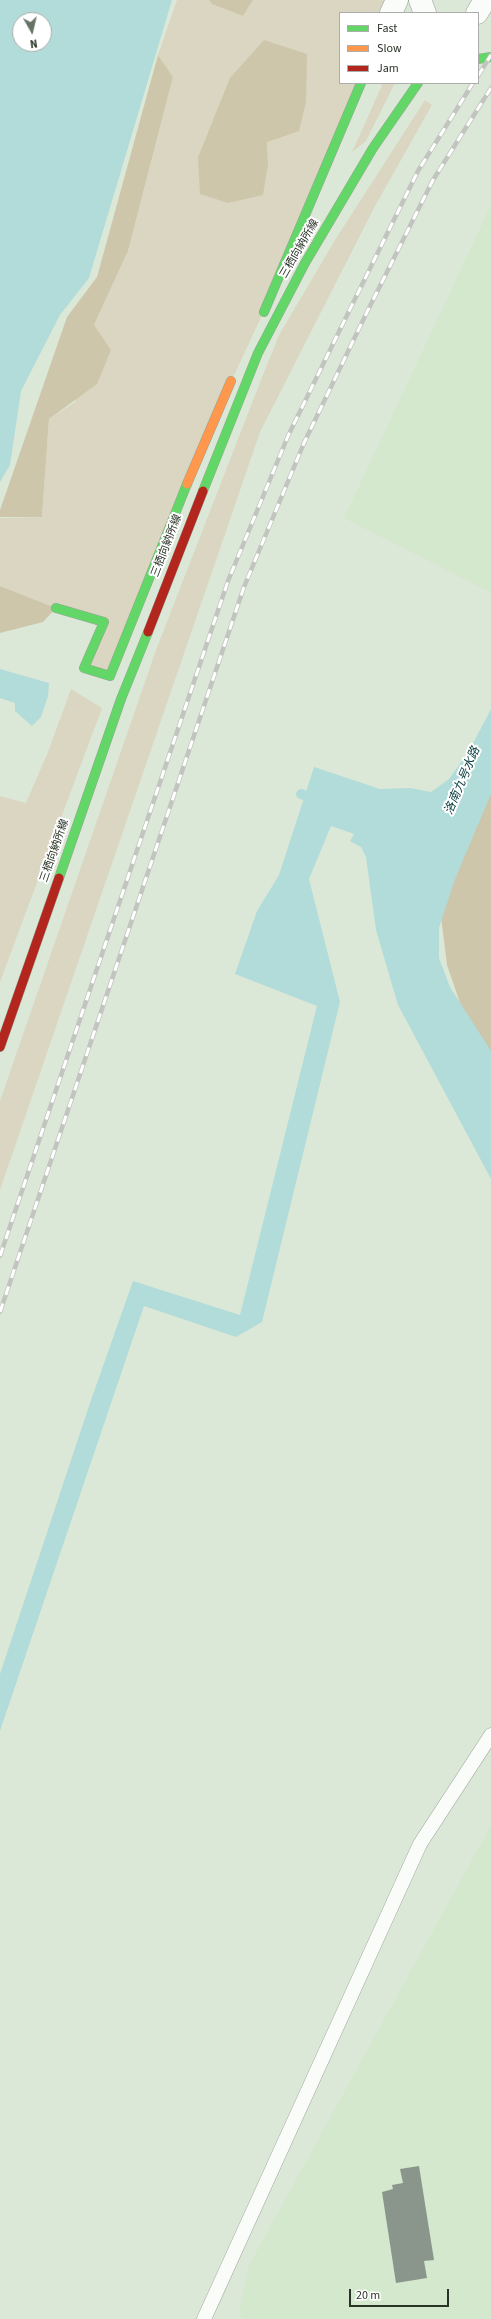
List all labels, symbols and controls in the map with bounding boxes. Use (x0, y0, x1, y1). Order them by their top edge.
north arrow (12, 12, 52, 52)
legend (339, 12, 479, 84)
text: Fast (377, 20, 397, 37)
text: N (29, 35, 38, 51)
text: Slow (377, 40, 402, 57)
text: Jam (377, 60, 399, 77)
street label: 三栖向納所線 (278, 217, 322, 281)
street label: 三栖向納所線 (149, 513, 185, 579)
water label: 洛南九号水路 (442, 745, 484, 817)
street label: 三栖向納所線 (38, 818, 72, 884)
scale bar (351, 2281, 451, 2307)
text: 20 m (356, 2287, 380, 2304)

